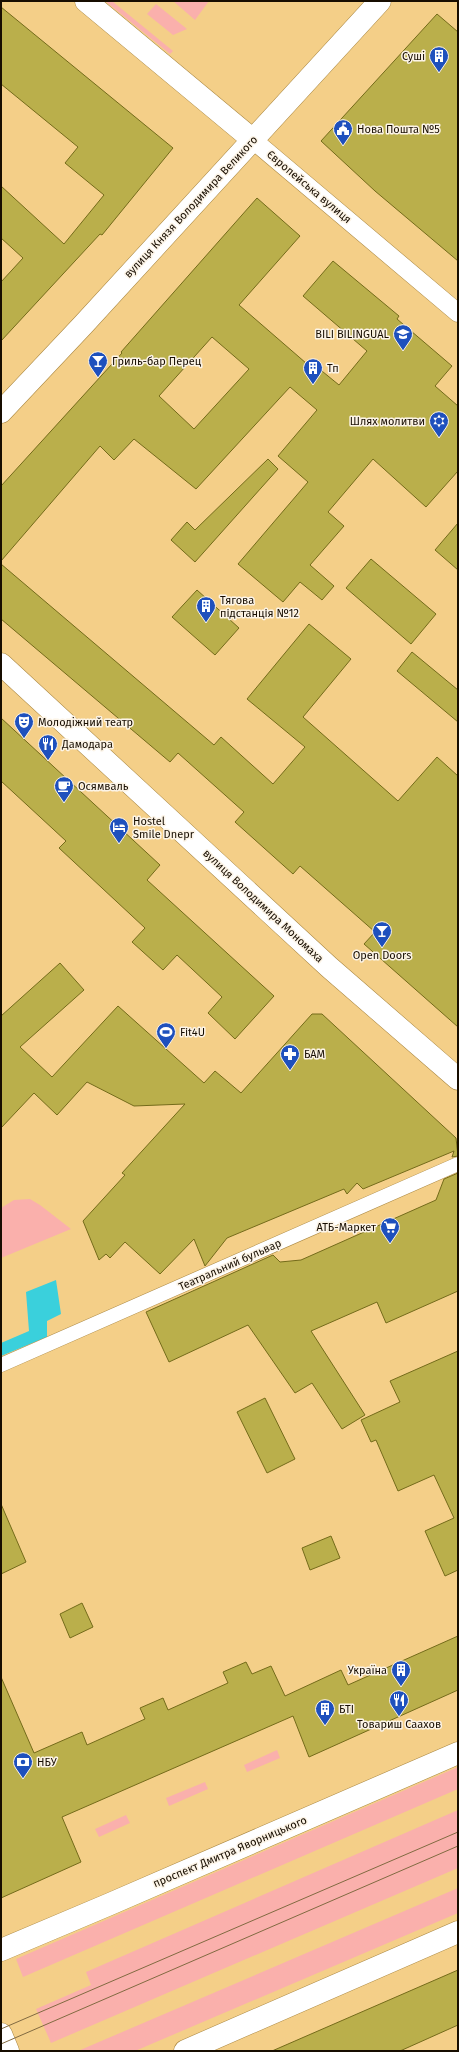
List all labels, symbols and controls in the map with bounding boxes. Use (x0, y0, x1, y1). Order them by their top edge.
building icon: Суші (428, 45, 450, 73)
place label: Суші (402, 50, 425, 63)
public building icon: Нова Пошта №5 (332, 118, 354, 146)
place label: Нова Пошта №5 (357, 123, 440, 136)
street label: вулиця Князя Володимира Великого (122, 133, 260, 281)
street label: Європейська вулиця (264, 148, 354, 226)
school or university icon: BILI BILINGUAL (392, 323, 414, 351)
place label: BILI BILINGUAL (315, 328, 390, 341)
bar icon: Гриль-бар Перец (87, 350, 109, 378)
place label: Гриль-бар Перец (112, 355, 202, 368)
building icon: Тп (302, 357, 324, 385)
place label: Тп (327, 362, 339, 375)
synagogue icon: Шлях молитви (428, 410, 450, 438)
place label: Шлях молитви (350, 415, 425, 428)
place label: Тягова пiдстанцiя №12 (220, 594, 299, 620)
building icon: Тягова пiдстанцiя №12 (195, 595, 217, 623)
theatre icon: Молодіжний театр (13, 711, 35, 739)
place label: Молодіжний театр (38, 716, 133, 729)
restaurant icon: Дамодара (37, 733, 59, 761)
place label: Дамодара (61, 738, 113, 751)
cafe icon: Осямваль (53, 775, 75, 803)
place label: Осямваль (78, 780, 129, 793)
place label: Hostel Smile Dnepr (133, 815, 195, 841)
hotel icon: Hostel Smile Dnepr (108, 816, 130, 844)
street label: вулиця Володимира Мономаха (200, 847, 326, 965)
bar icon: Open Doors (371, 920, 393, 948)
place label: Open Doors (353, 949, 411, 962)
sports icon: Fit4U (155, 1021, 177, 1049)
place label: Fit4U (180, 1026, 205, 1039)
pharmacy icon: БАМ (279, 1043, 301, 1071)
place label: БАМ (304, 1048, 325, 1061)
supermarket icon: АТБ-Маркет (379, 1216, 401, 1244)
place label: АТБ-Маркет (316, 1221, 376, 1234)
street label: Театральний бульвар (177, 1236, 283, 1294)
building icon: Україна (390, 1659, 412, 1687)
place label: Україна (348, 1664, 387, 1677)
restaurant icon: Товариш Саахов (388, 1689, 410, 1717)
building icon: БТІ (314, 1698, 336, 1726)
place label: БТІ (339, 1703, 354, 1716)
place label: Товариш Саахов (357, 1718, 441, 1731)
bank icon: НБУ (12, 1751, 34, 1779)
place label: НБУ (37, 1756, 57, 1769)
street label: проспект Дмитра Яворницького (151, 1814, 309, 1890)

